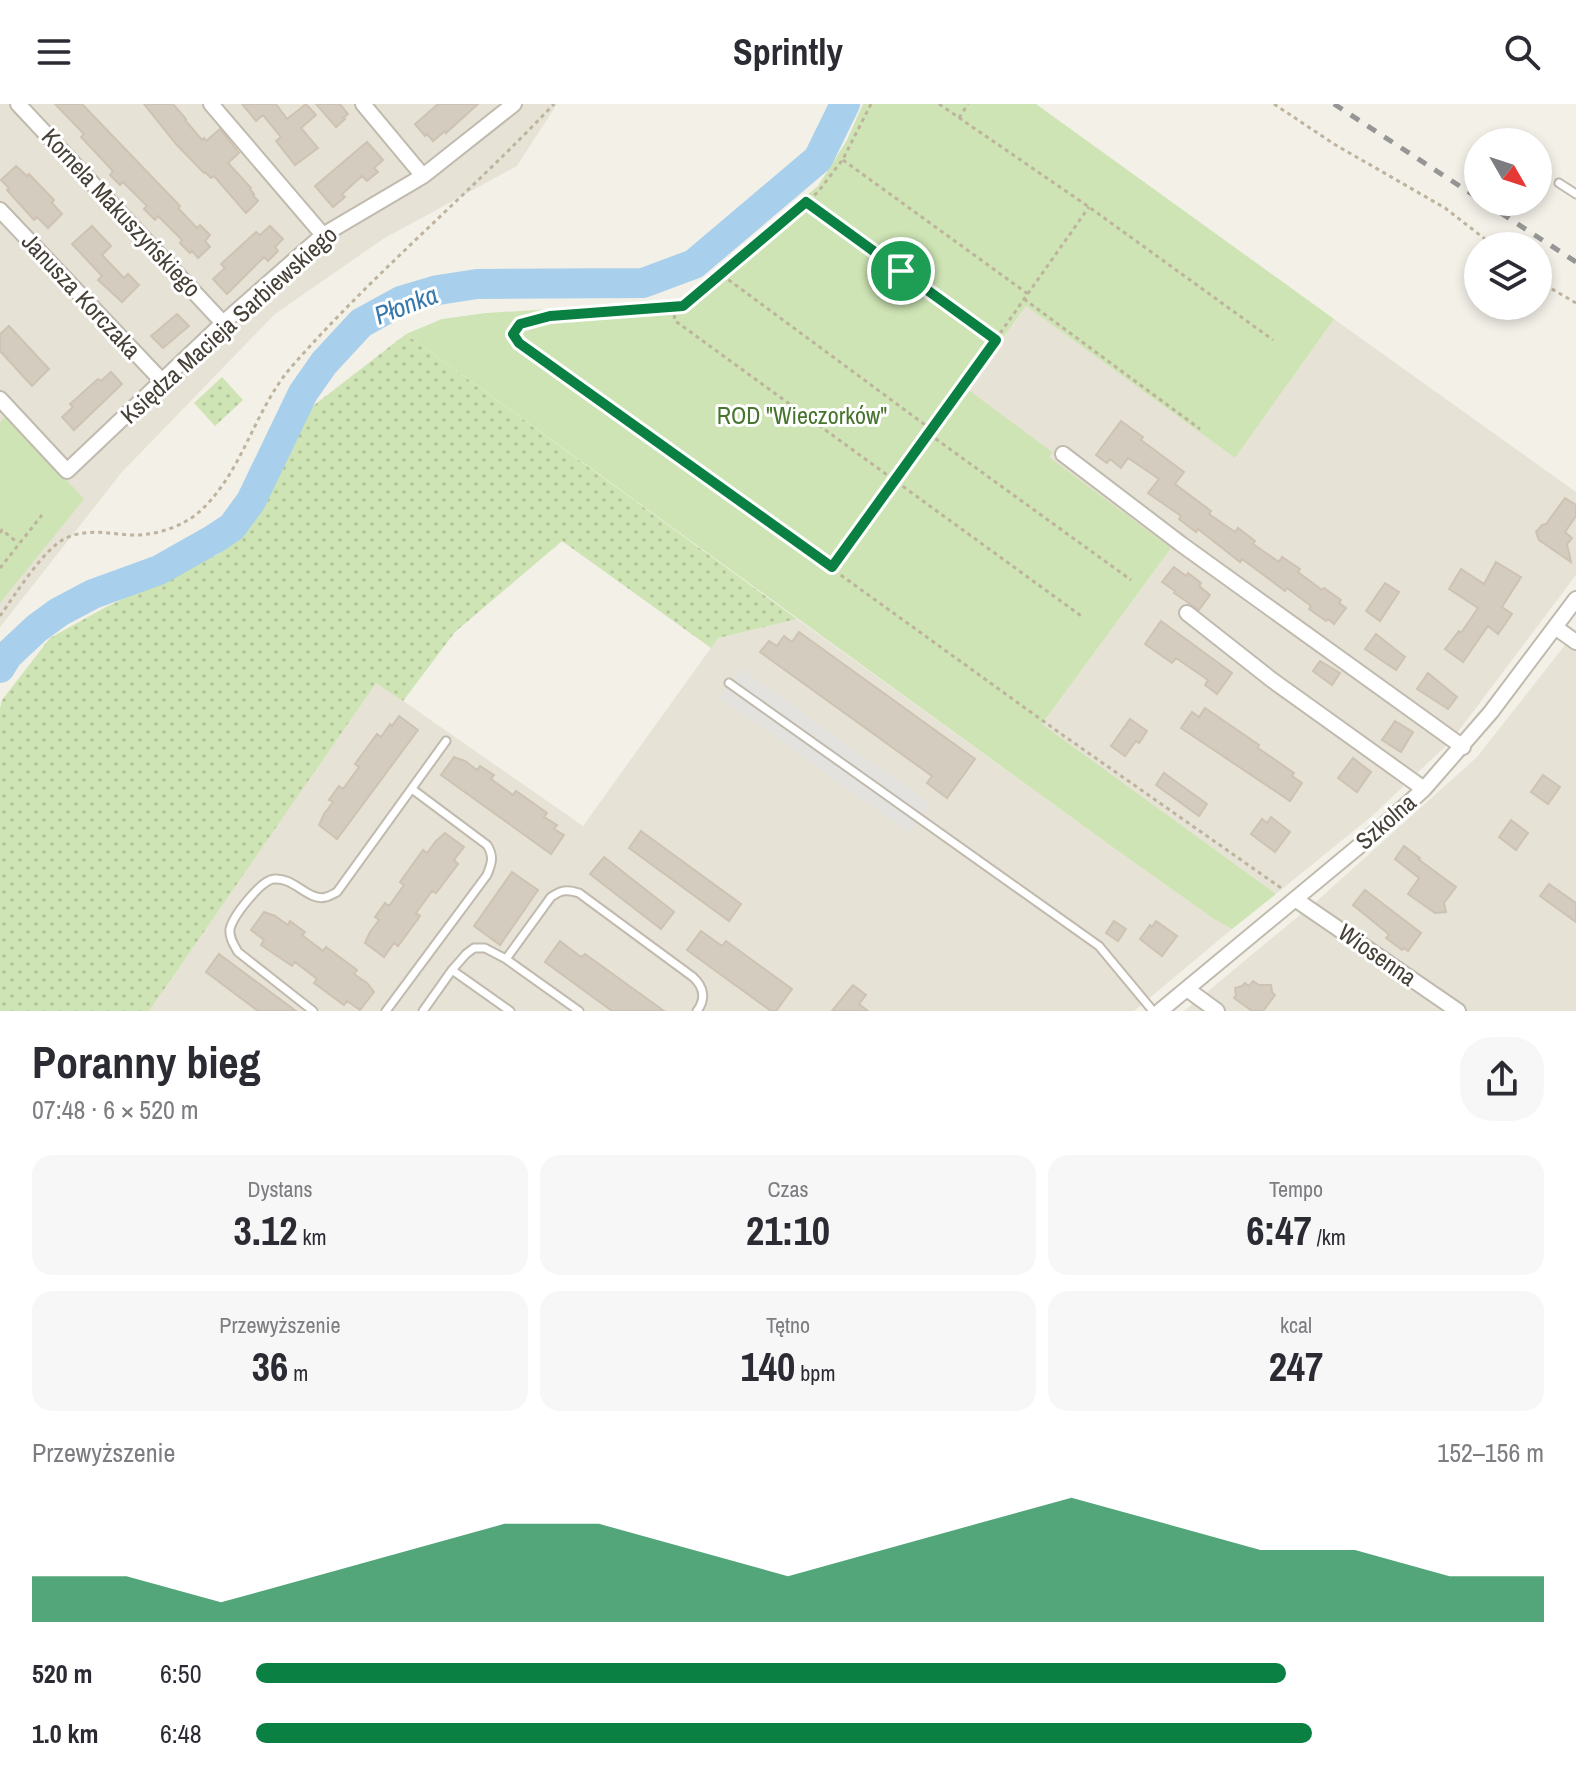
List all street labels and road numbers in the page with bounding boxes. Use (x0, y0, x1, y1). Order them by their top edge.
street label: Kornela Makuszyńskiego (35, 121, 208, 304)
street label: Księdza Macieja Sarbiewskiego (113, 218, 344, 430)
street label: Janusza Korczaka (15, 226, 148, 365)
street label: Szkolna (1348, 786, 1422, 856)
street label: Wiosenna (1332, 916, 1423, 993)

